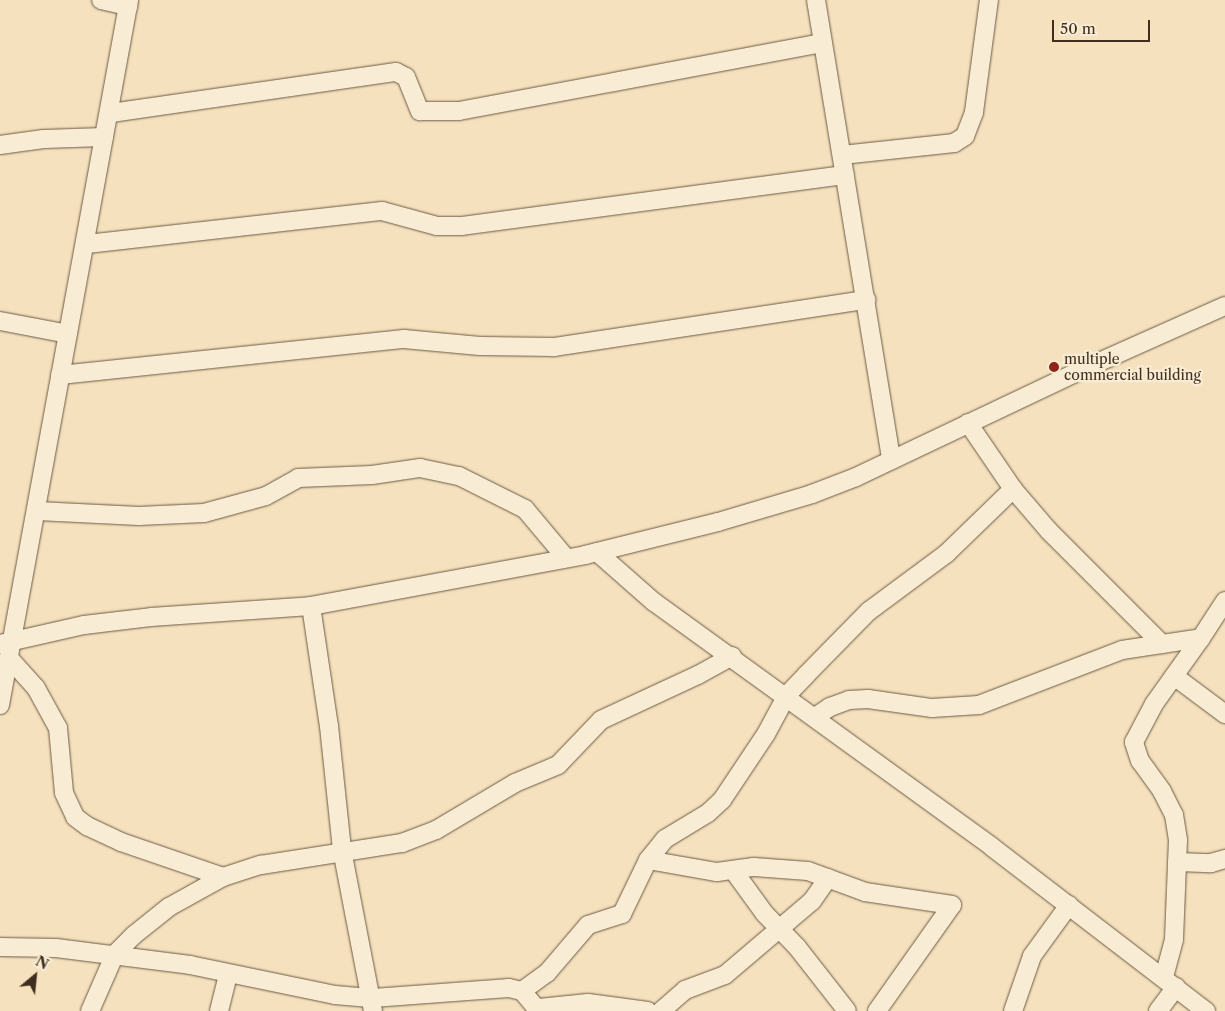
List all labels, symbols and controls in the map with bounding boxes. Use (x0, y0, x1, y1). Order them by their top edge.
scale bar (1055, 10, 1152, 42)
text: 50 m (1060, 19, 1096, 38)
place label: multiple commercial building (1064, 351, 1201, 384)
marker: multiple commercial building (1048, 361, 1060, 373)
north arrow (10, 951, 60, 1001)
text: N (32, 952, 52, 974)

